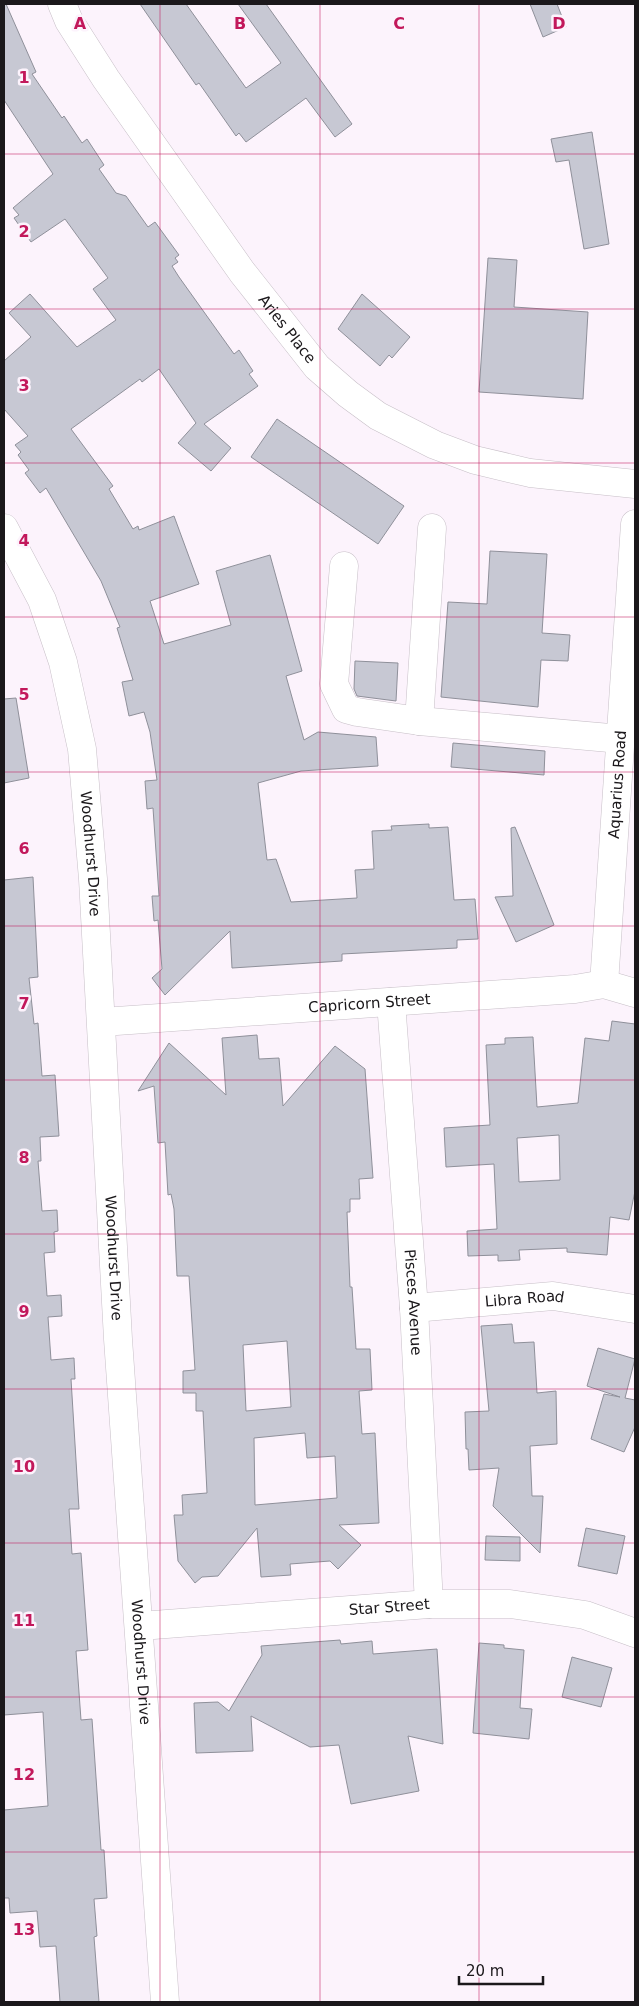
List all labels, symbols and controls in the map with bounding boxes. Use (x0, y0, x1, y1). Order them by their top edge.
text: A (74, 14, 87, 33)
text: B (234, 14, 246, 33)
text: C (393, 14, 405, 33)
text: D (552, 14, 566, 33)
text: 1 (18, 68, 30, 87)
text: 2 (18, 222, 30, 241)
street label: Aries Place (254, 291, 320, 367)
text: 3 (18, 376, 30, 395)
text: 4 (18, 531, 30, 550)
text: 5 (18, 685, 30, 704)
street label: Aquarius Road (605, 730, 630, 839)
street label: Woodhurst Drive (77, 790, 104, 917)
text: 6 (18, 839, 30, 858)
street label: Capricorn Street (307, 990, 431, 1017)
text: 7 (18, 994, 30, 1013)
text: 8 (18, 1148, 30, 1167)
street label: Woodhurst Drive (101, 1195, 126, 1321)
street label: Pisces Avenue (401, 1248, 425, 1356)
street label: Libra Road (484, 1287, 566, 1311)
text: 9 (18, 1302, 30, 1321)
text: 10 (13, 1457, 35, 1476)
street label: Star Street (348, 1595, 431, 1619)
street label: Woodhurst Drive (127, 1599, 154, 1725)
text: 11 (13, 1611, 35, 1630)
text: 12 (13, 1765, 35, 1784)
text: 13 (13, 1920, 35, 1939)
scale bar (459, 1954, 543, 1986)
text: 20 m (466, 1962, 504, 1980)

